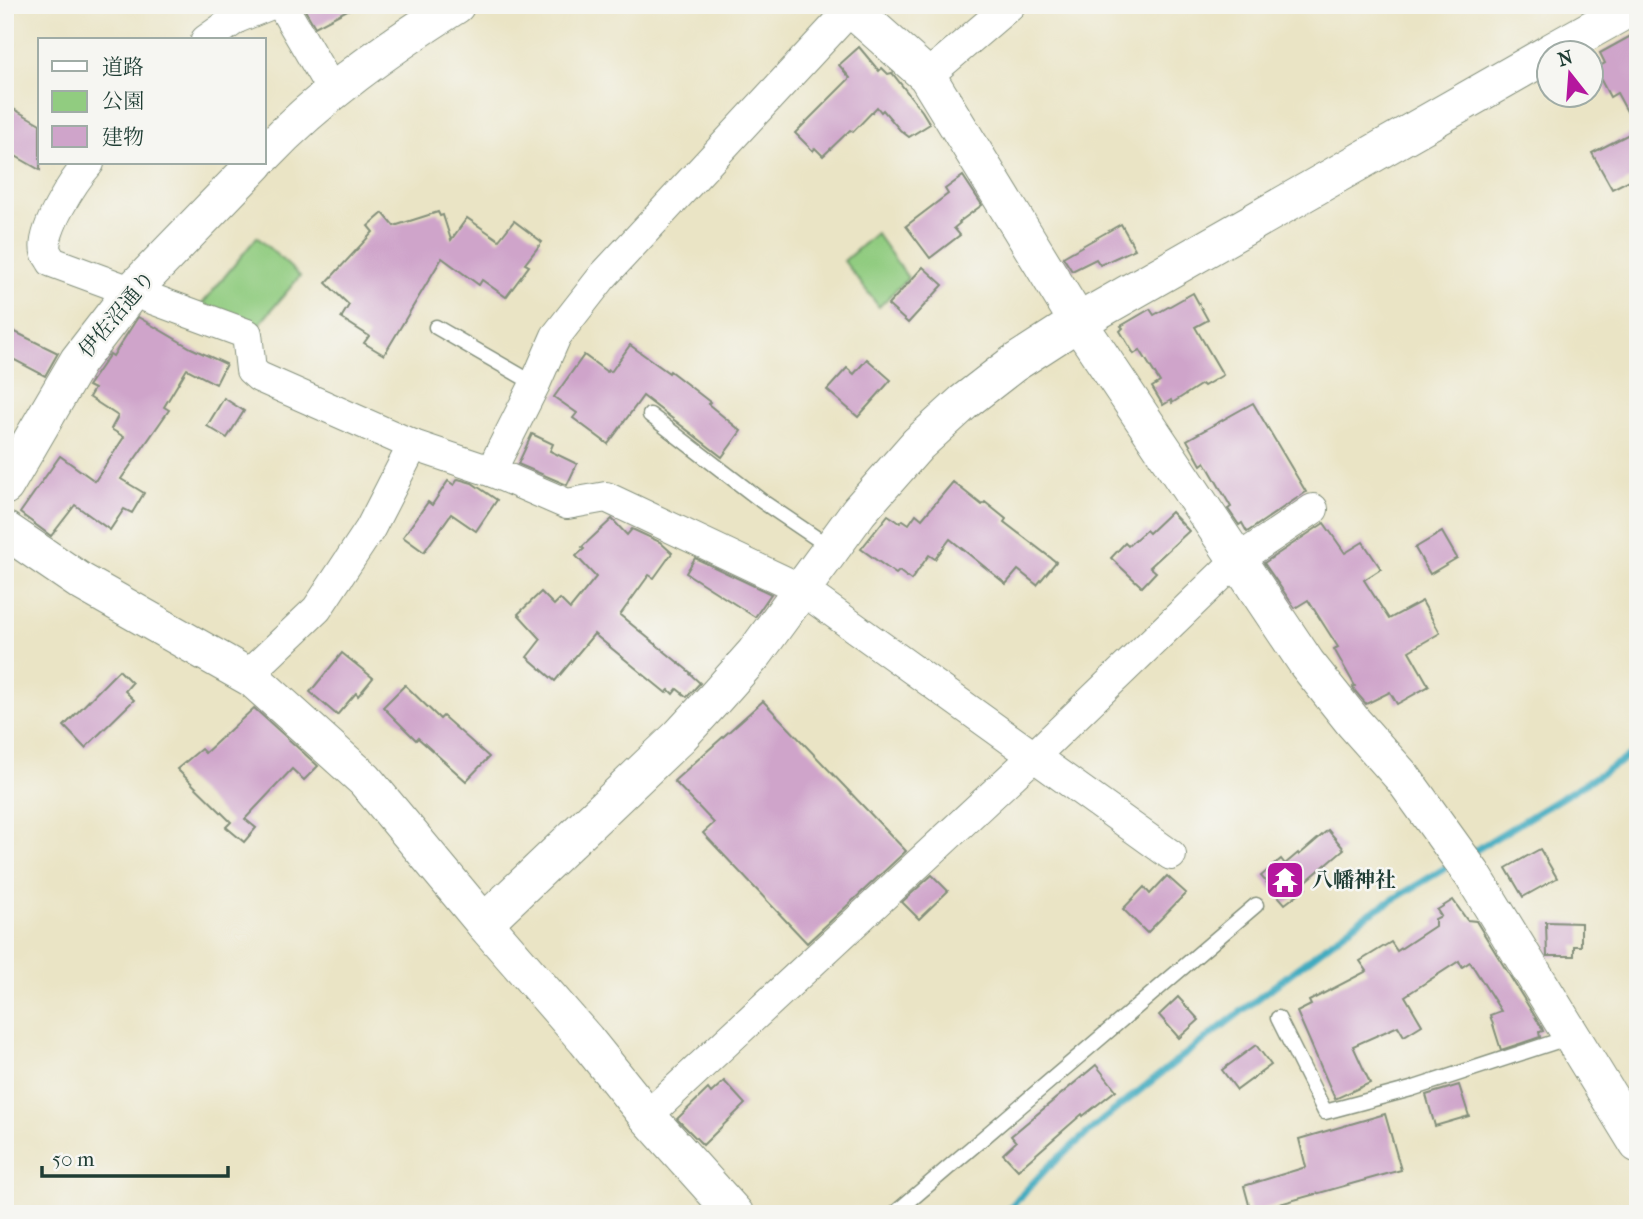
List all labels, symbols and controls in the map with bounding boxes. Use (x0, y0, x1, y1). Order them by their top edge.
legend (38, 38, 266, 164)
north arrow (1534, 38, 1604, 108)
text: N (1555, 46, 1576, 71)
text: 道路 (102, 55, 144, 79)
text: 公園 (102, 89, 144, 113)
text: 建物 (102, 125, 144, 149)
street label: 伊佐沼通り (74, 266, 160, 362)
temple icon: 八幡神社 (1264, 859, 1306, 901)
place label: 八幡神社 (1312, 868, 1396, 892)
scale bar (42, 1135, 228, 1179)
text: 50 m (52, 1147, 95, 1171)

